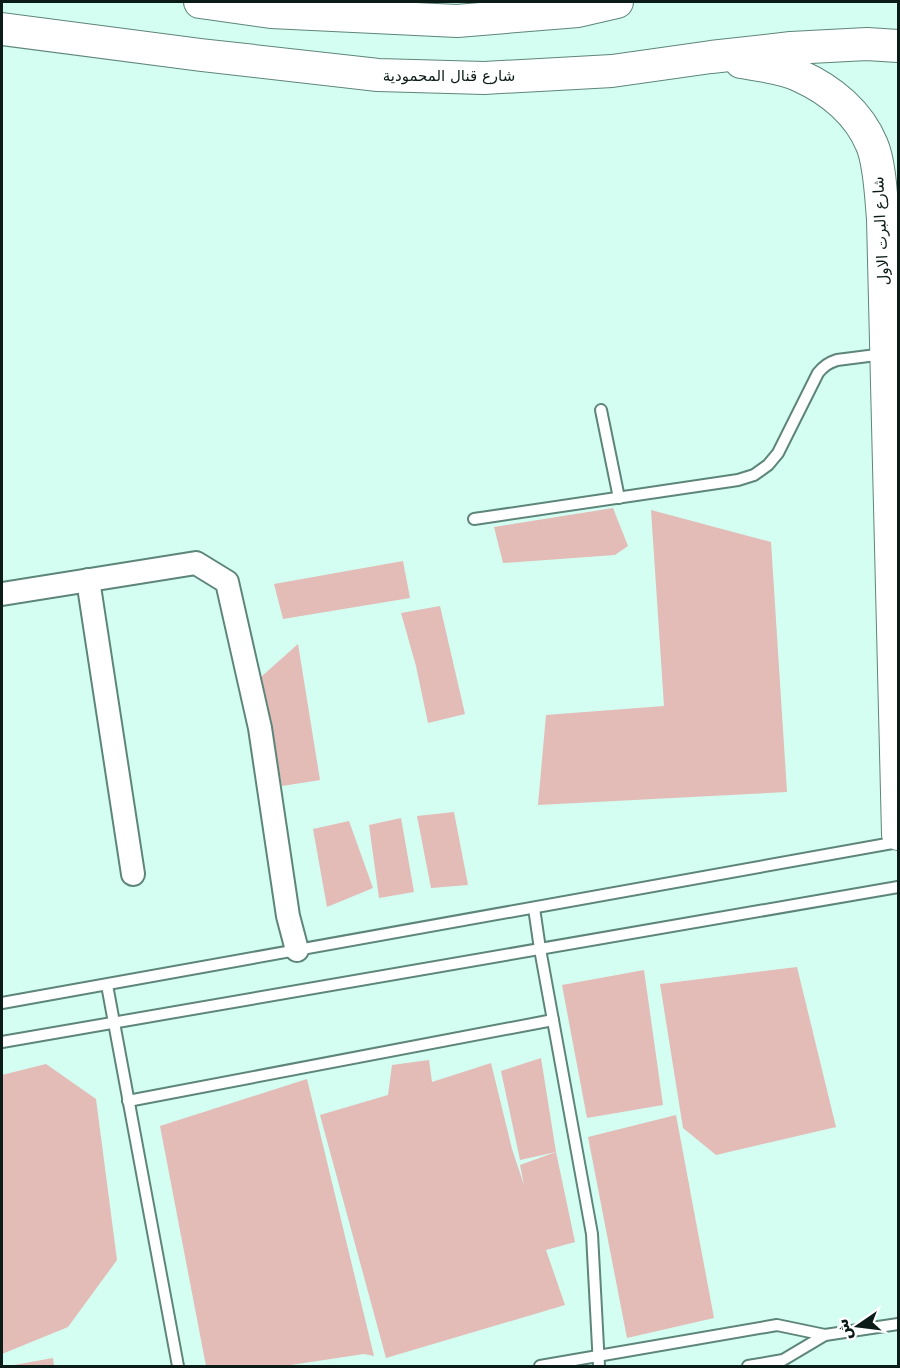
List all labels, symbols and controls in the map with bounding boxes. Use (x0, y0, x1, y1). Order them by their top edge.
street label: شارع قنال المحمودية (383, 67, 515, 85)
street label: شارع البرت الاول (869, 176, 893, 286)
north arrow (828, 1296, 888, 1356)
text: ش (832, 1316, 856, 1343)

